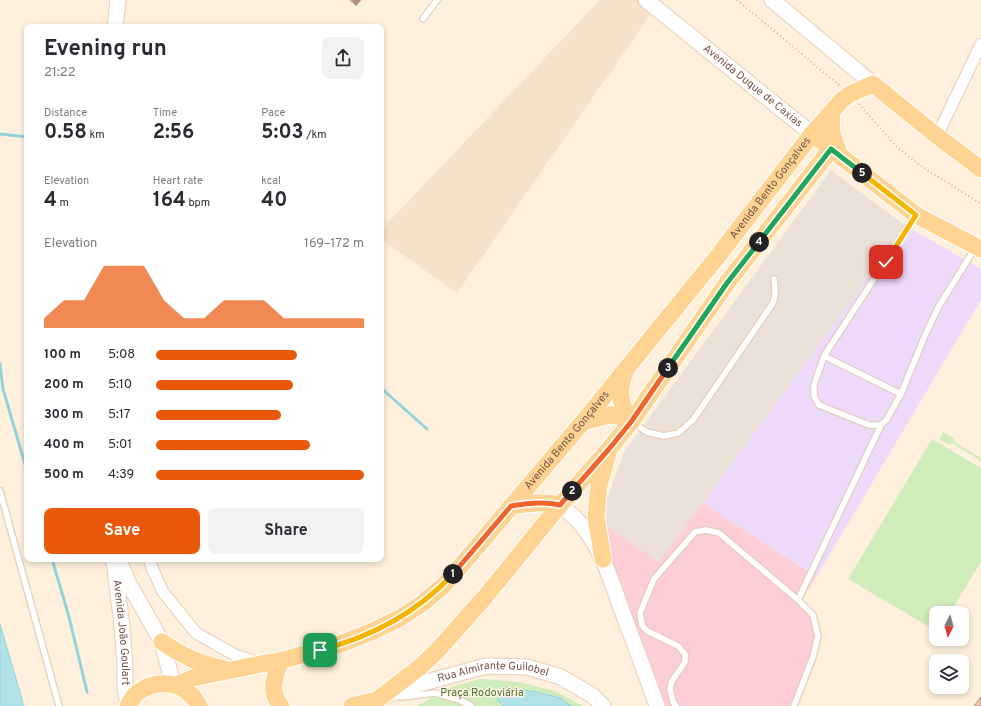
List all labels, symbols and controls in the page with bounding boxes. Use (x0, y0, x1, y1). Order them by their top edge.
text: Evening run (44, 36, 167, 63)
button: share (322, 37, 364, 79)
street label: Avenida Duque de Caxias (700, 42, 805, 130)
text: 21:22 (44, 65, 76, 81)
text: Distance (44, 106, 87, 120)
text: Time (153, 106, 177, 120)
text: Pace (261, 106, 286, 120)
text: 0.58 (44, 120, 87, 146)
text: 2:56 (153, 120, 194, 146)
text: 5:03 (261, 120, 304, 146)
text: km (87, 128, 105, 142)
text: /km (304, 128, 327, 142)
street label: Avenida Bento Gonçalves (727, 134, 814, 242)
pin: 5 (852, 163, 872, 183)
text: 5 (859, 166, 865, 180)
text: Elevation (44, 174, 89, 188)
text: Heart rate (153, 174, 203, 188)
text: kcal (261, 174, 281, 188)
text: 4 (44, 188, 57, 214)
text: 164 (153, 188, 186, 214)
text: 40 (261, 188, 287, 214)
text: m (57, 196, 69, 210)
text: bpm (186, 196, 210, 210)
pin: 4 (749, 232, 769, 252)
text: 4 (755, 235, 763, 249)
text: Elevation (44, 236, 97, 252)
text: 169–172 m (304, 236, 364, 252)
pin (869, 245, 903, 279)
icon: check (875, 251, 897, 273)
text: 100 m (44, 347, 81, 363)
text: 5:08 (108, 347, 135, 363)
pin: 3 (658, 358, 678, 378)
text: 3 (665, 361, 671, 375)
text: 200 m (44, 377, 84, 393)
text: 5:10 (108, 377, 132, 393)
street label: Avenida Bento Gonçalves (521, 388, 613, 493)
text: 300 m (44, 407, 83, 423)
text: 5:17 (108, 407, 131, 423)
text: 400 m (44, 437, 84, 453)
text: 5:01 (108, 437, 132, 453)
text: 500 m (44, 467, 84, 483)
text: 4:39 (108, 467, 134, 483)
pin: 2 (562, 481, 582, 501)
text: 2 (569, 484, 575, 498)
button: Save (44, 508, 200, 554)
button: Share (208, 508, 364, 554)
pin: 1 (443, 564, 463, 584)
text: 1 (451, 567, 455, 581)
street label: Avenida João Goulart (109, 579, 132, 685)
north arrow (929, 606, 969, 646)
map controls (929, 606, 969, 694)
pin (303, 633, 337, 667)
icon: arrive (309, 639, 331, 661)
button: layers (929, 654, 969, 694)
street label: Rua Almirante Guilobel (436, 659, 550, 686)
park label: Praça Rodoviária (440, 686, 524, 700)

